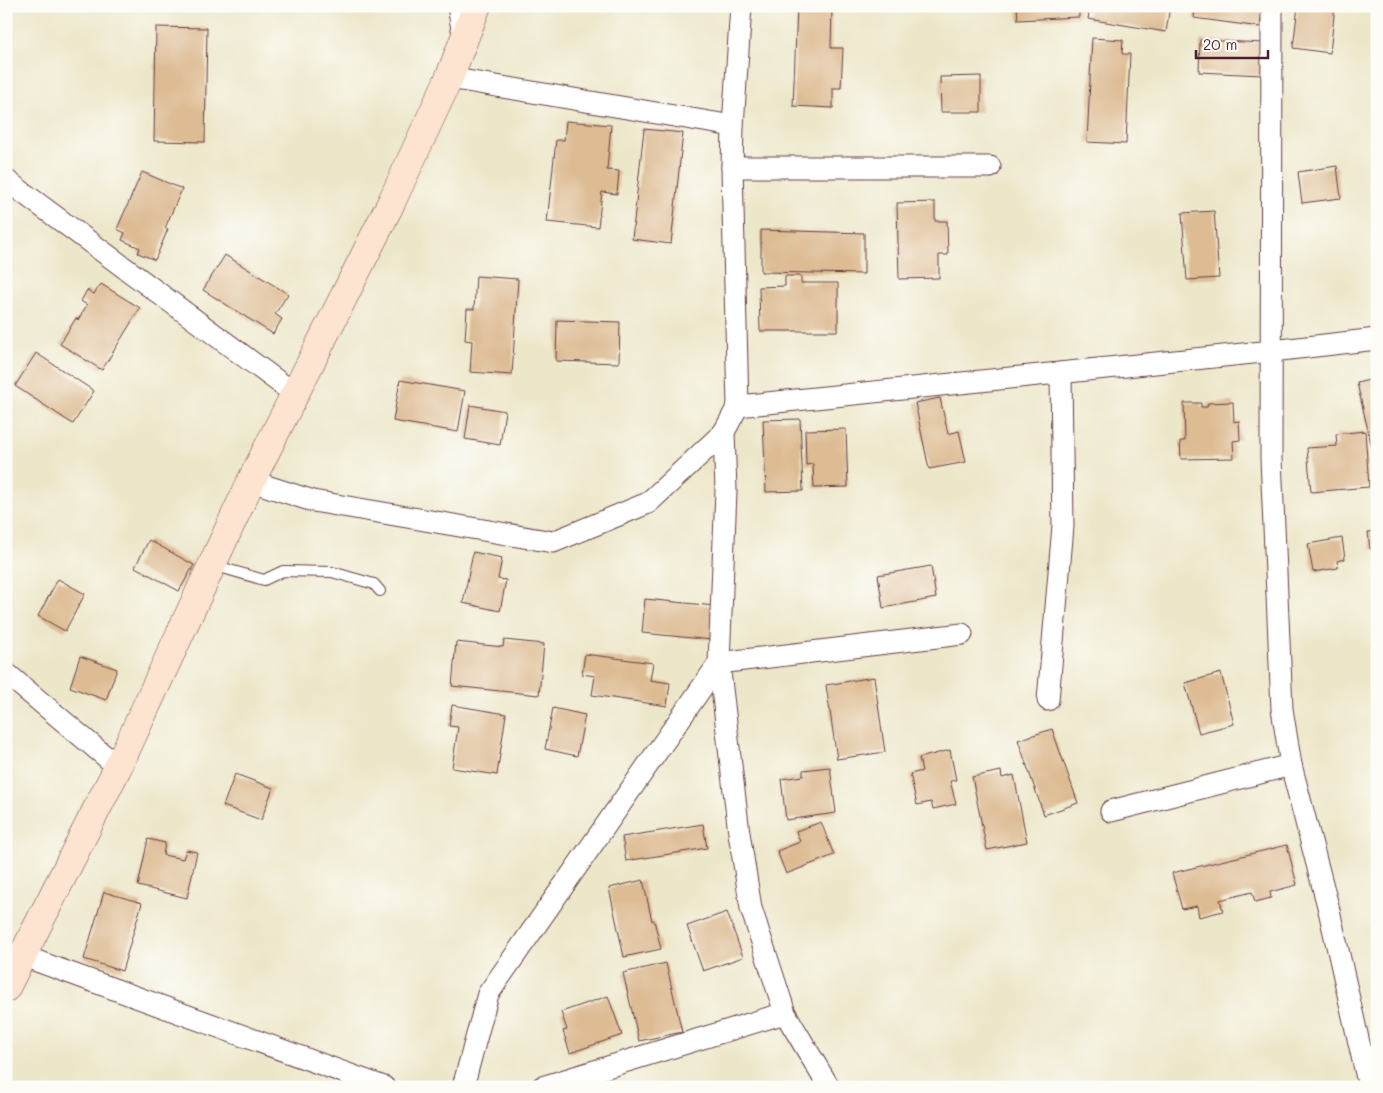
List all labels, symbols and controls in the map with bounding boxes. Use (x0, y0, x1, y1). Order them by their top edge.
scale bar (1196, 28, 1268, 60)
text: 20 m (1203, 34, 1237, 54)

